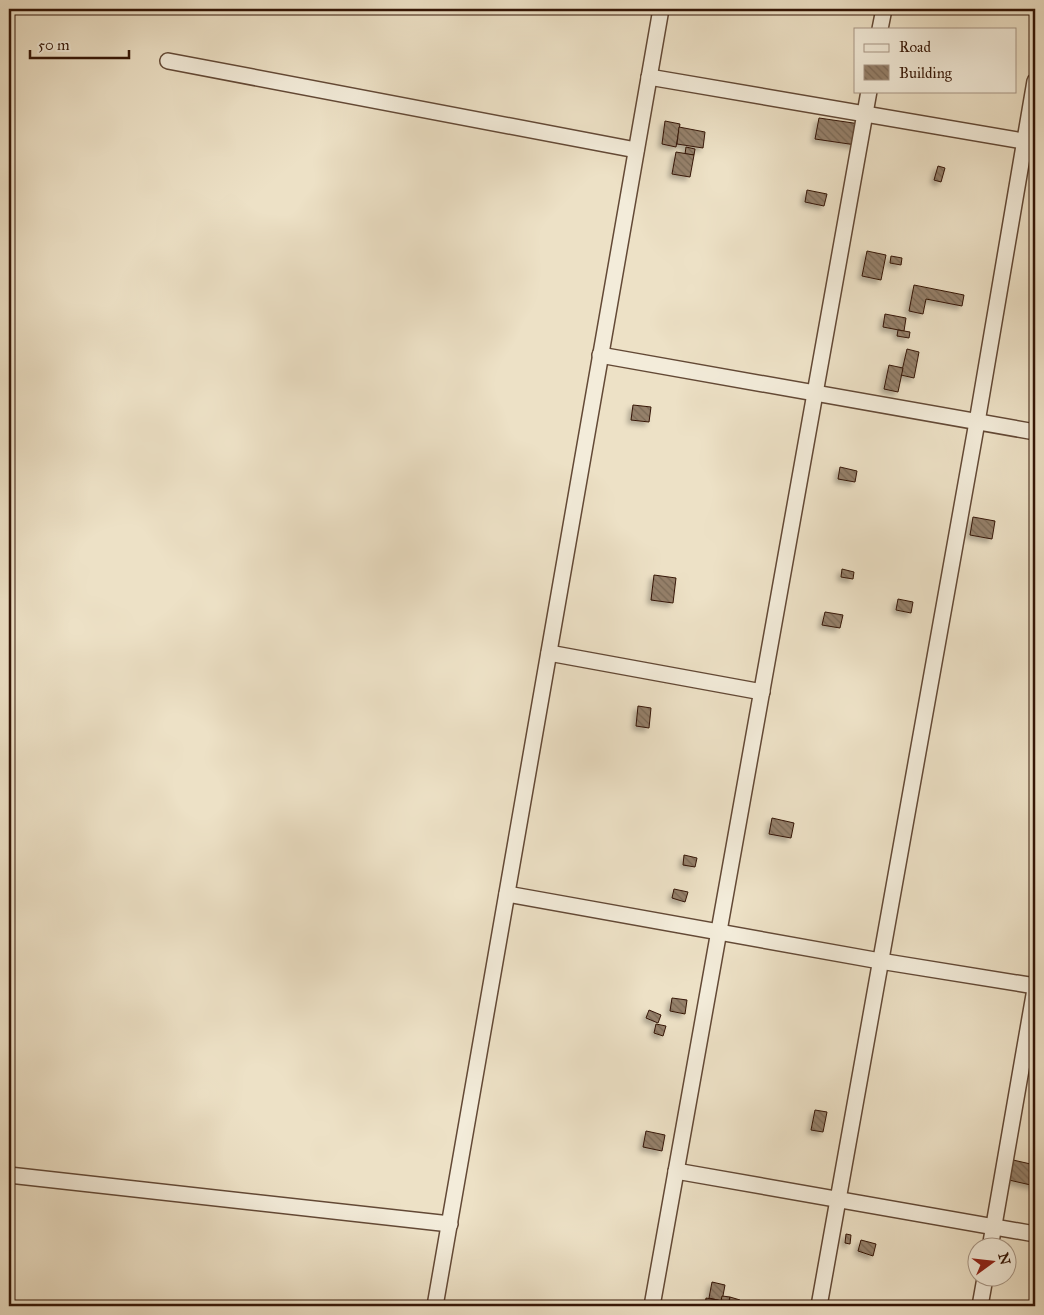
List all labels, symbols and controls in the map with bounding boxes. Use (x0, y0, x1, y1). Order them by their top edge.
scale bar (30, 28, 129, 60)
legend (854, 28, 1016, 92)
text: 50 m (38, 36, 70, 54)
text: Road (899, 38, 931, 56)
text: Building (899, 64, 953, 82)
north arrow (966, 1238, 1016, 1288)
text: N (994, 1251, 1014, 1267)

